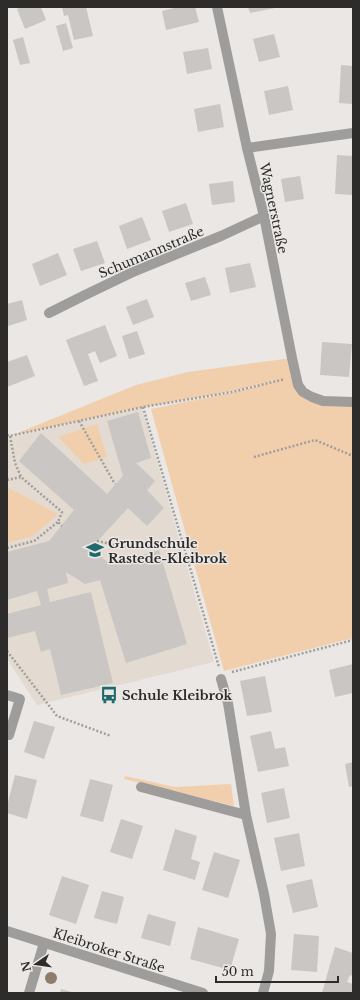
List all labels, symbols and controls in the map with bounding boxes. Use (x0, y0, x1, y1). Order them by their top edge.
street label: Wagnerstraße (255, 160, 291, 255)
street label: Schumannstraße (96, 223, 206, 282)
place label: Grundschule Rastede-Kleibrok (108, 535, 227, 567)
school or university icon: Grundschule Rastede-Kleibrok (85, 540, 105, 560)
bus stop icon: Schule Kleibrok (99, 685, 119, 705)
place label: Schule Kleibrok (122, 687, 232, 704)
street label: Kleibroker Straße (51, 924, 167, 977)
north arrow (16, 944, 56, 984)
scale bar (216, 958, 338, 984)
text: N (18, 959, 34, 973)
text: 50 m (222, 964, 254, 979)

